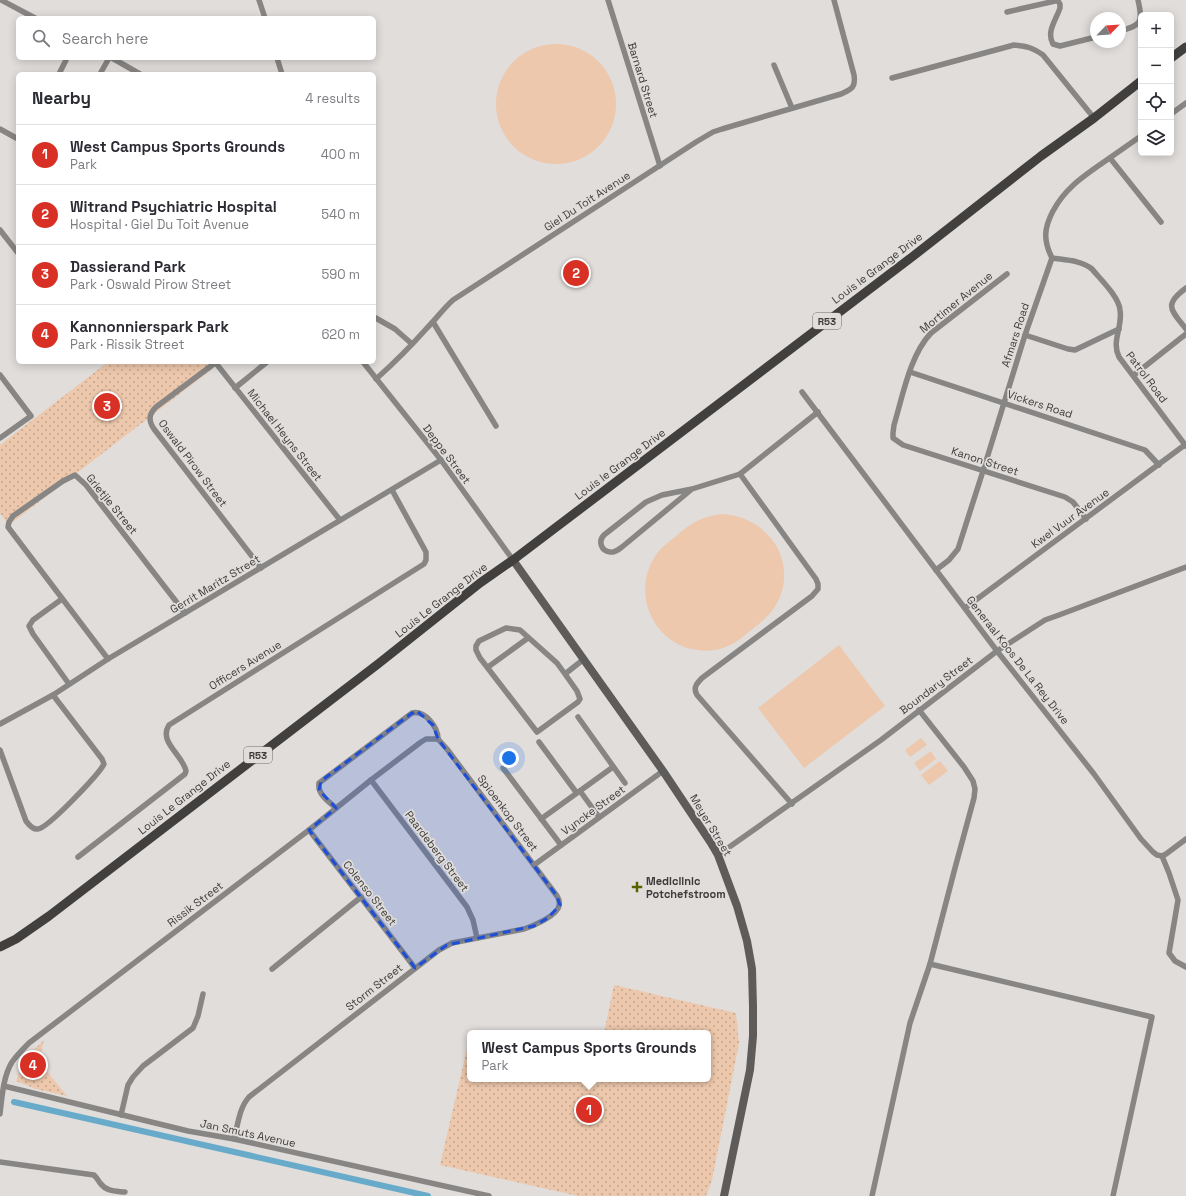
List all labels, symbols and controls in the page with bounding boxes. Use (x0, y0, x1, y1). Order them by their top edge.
north arrow (1090, 12, 1126, 48)
map controls (1138, 12, 1174, 156)
button: + (1138, 12, 1174, 48)
search box (16, 16, 376, 60)
icon: search (30, 27, 52, 49)
text: Search here (62, 29, 148, 48)
street label: Barnard Street (625, 41, 661, 119)
button: − (1138, 48, 1174, 84)
button: locate (1138, 84, 1174, 120)
text: Nearby (32, 87, 91, 109)
text: 4 results (305, 90, 360, 107)
button: layers (1138, 120, 1174, 156)
text: West Campus Sports Grounds (70, 137, 285, 156)
text: 1 (42, 146, 48, 163)
text: 400 m (321, 146, 360, 163)
text: Park (70, 156, 97, 173)
street label: Giel Du Toit Avenue (541, 168, 633, 234)
text: Witrand Psychiatric Hospital (70, 197, 277, 216)
text: 2 (41, 206, 49, 223)
text: 540 m (321, 206, 360, 223)
text: Hospital · Giel Du Toit Avenue (70, 216, 249, 233)
street label: Louis le Grange Drive (829, 229, 925, 307)
text: Dassierand Park (70, 257, 186, 276)
pin: 2 (563, 258, 589, 288)
text: 3 (41, 266, 49, 283)
text: 590 m (321, 266, 360, 283)
street label: Mortimer Avenue (917, 268, 995, 336)
text: Park · Oswald Pirow Street (70, 276, 231, 293)
street label: Afmars Road (998, 301, 1032, 369)
road number: R53 (813, 313, 841, 329)
text: Kannonnierspark Park (70, 317, 229, 336)
text: 4 (41, 326, 49, 343)
text: 620 m (321, 326, 360, 343)
text: Park · Rissik Street (70, 336, 184, 353)
street label: Patrol Road (1123, 349, 1171, 405)
street label: Michael Heyns Street (245, 386, 325, 484)
street label: Vickers Road (1006, 387, 1074, 421)
pin: 3 (94, 391, 120, 421)
street label: Oswald Pirow Street (156, 416, 230, 510)
street label: Deppe Street (420, 421, 474, 487)
street label: Louis le Grange Drive (572, 425, 668, 503)
street label: Kanon Street (950, 444, 1020, 478)
street label: Grietjie Street (83, 471, 141, 537)
street label: Kwel Vuur Avenue (1028, 485, 1112, 551)
street label: Gerrit Maritz Street (167, 552, 263, 616)
street label: Louis Le Grange Drive (392, 560, 490, 640)
street label: Generaal Koos De La Rey Drive (964, 593, 1072, 727)
street label: Officers Avenue (206, 637, 284, 693)
street label: Boundary Street (897, 653, 975, 717)
road number: R53 (244, 747, 272, 763)
your location (499, 748, 519, 768)
street label: Louis Le Grange Drive (135, 757, 233, 837)
street label: Spioenkop Street (475, 772, 541, 854)
street label: Vyncke Street (558, 782, 628, 838)
street label: Meyer Street (687, 791, 735, 859)
street label: Paardeberg Street (402, 808, 472, 894)
street label: Colenso Street (340, 858, 400, 928)
place label: Mediclinic Potchefstroom (646, 874, 726, 901)
street label: Rissik Street (164, 878, 226, 930)
marker: Mediclinic Potchefstroom (631, 881, 643, 893)
street label: Storm Street (343, 960, 405, 1014)
popup (467, 1030, 711, 1082)
text: West Campus Sports Grounds (482, 1038, 697, 1057)
pin: 4 (20, 1050, 46, 1080)
text: Park (482, 1057, 509, 1074)
pin: 1 (576, 1095, 602, 1125)
street label: Jan Smuts Avenue (199, 1116, 297, 1150)

